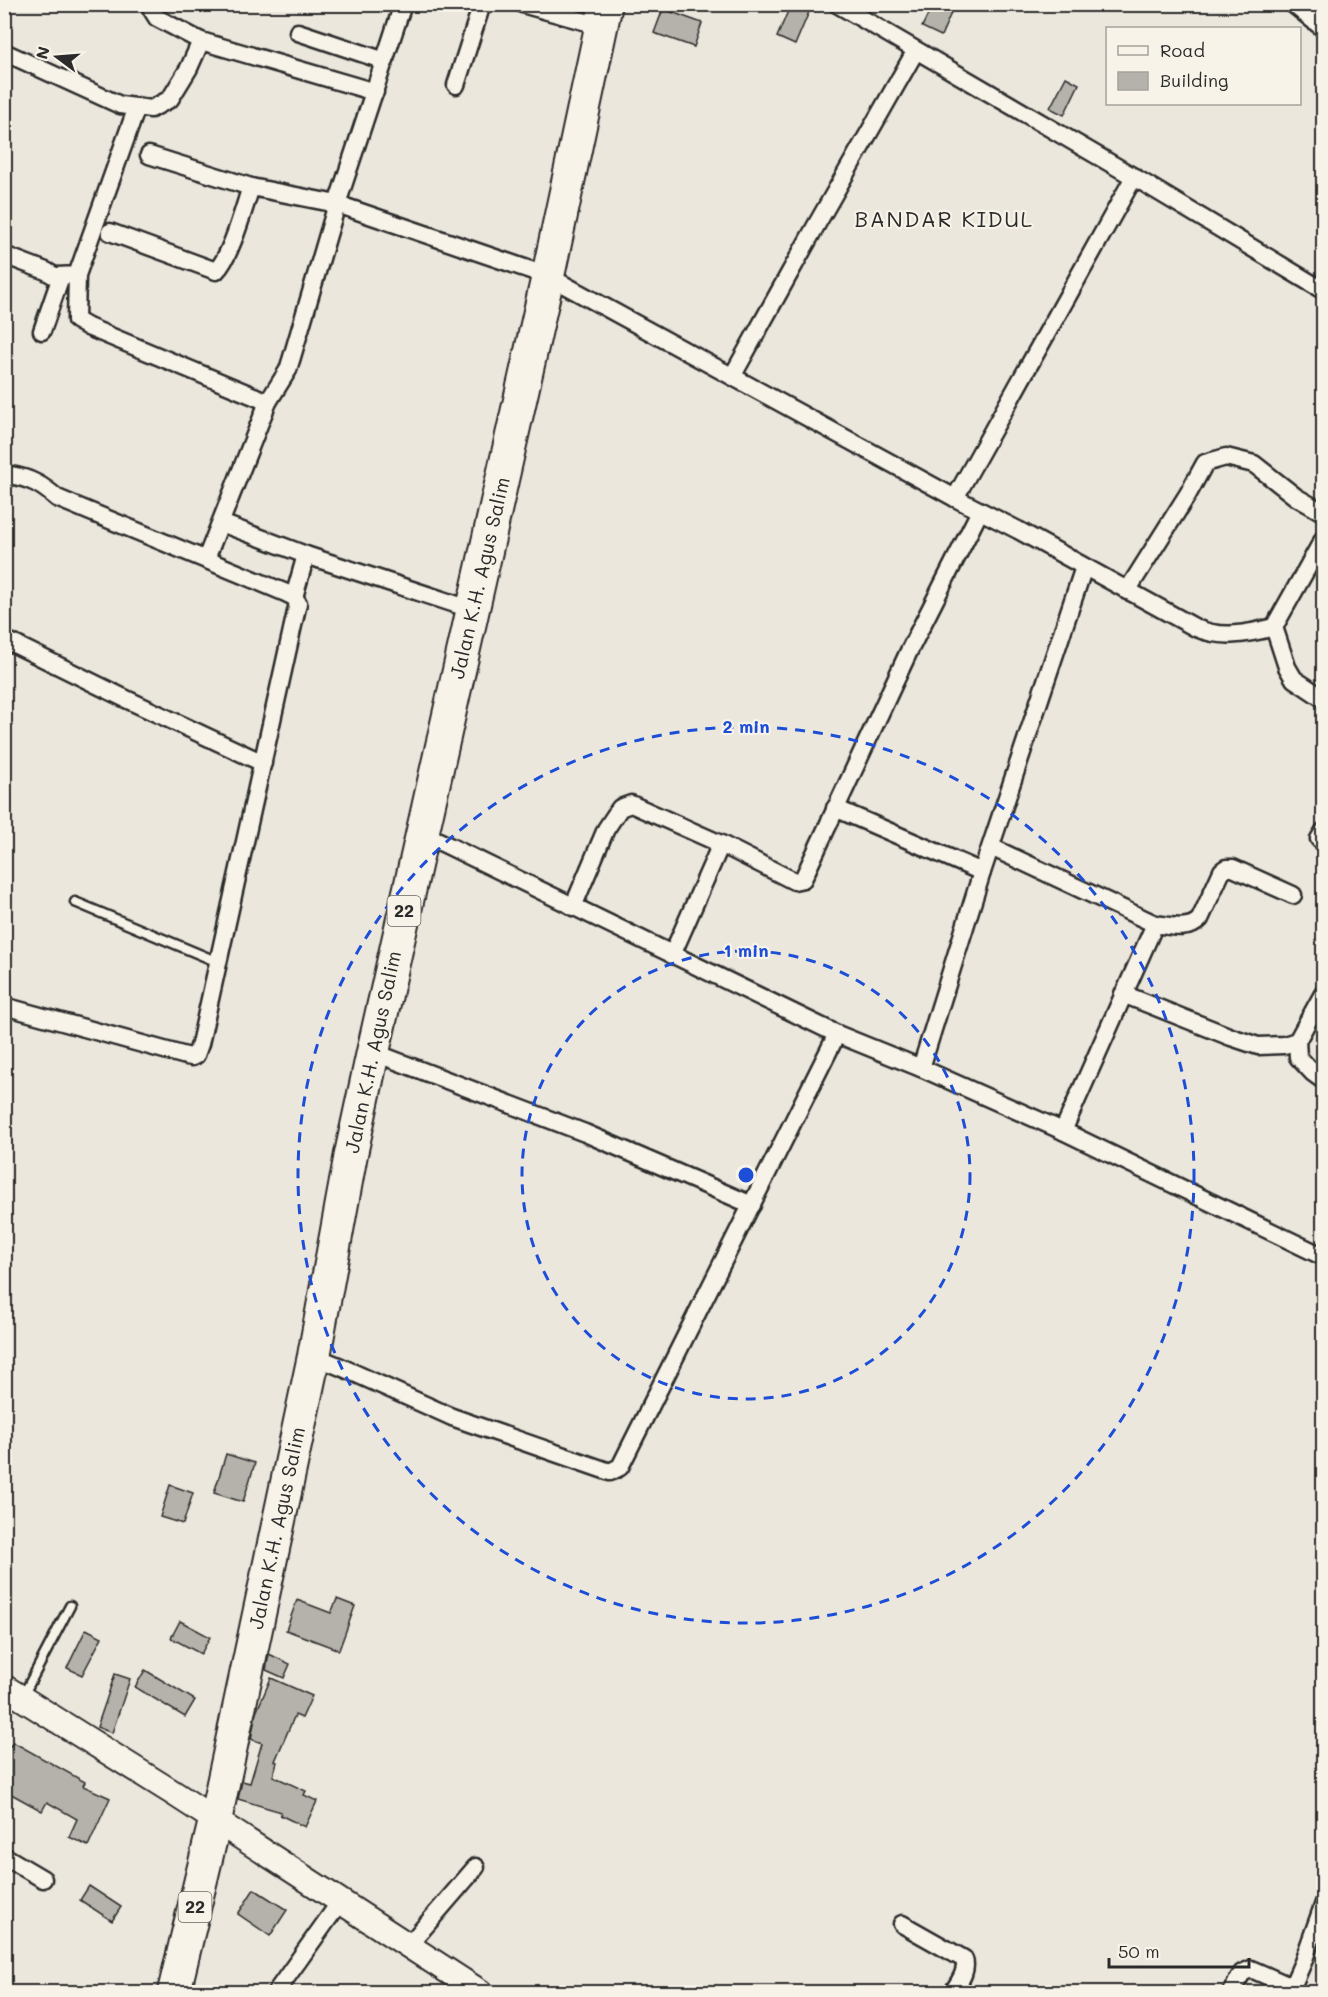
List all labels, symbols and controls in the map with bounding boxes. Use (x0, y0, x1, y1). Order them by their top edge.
north arrow (27, 27, 87, 87)
legend (1106, 27, 1301, 105)
text: Road (1160, 38, 1205, 62)
text: N (30, 44, 54, 61)
text: Building (1160, 68, 1228, 92)
district label: BANDAR KIDUL (855, 204, 1033, 233)
street label: Jalan K.H. Agus Salim (443, 474, 515, 681)
text: 2 min (722, 714, 770, 738)
road number: 22 (388, 896, 420, 926)
text: 1 min (723, 938, 769, 962)
street label: Jalan K.H. Agus Salim (338, 948, 406, 1155)
centre of rings (736, 1165, 756, 1185)
street label: Jalan K.H. Agus Salim (242, 1424, 310, 1631)
road number: 22 (178, 1892, 212, 1922)
scale bar (1109, 1931, 1248, 1969)
text: 50 m (1118, 1939, 1160, 1963)

